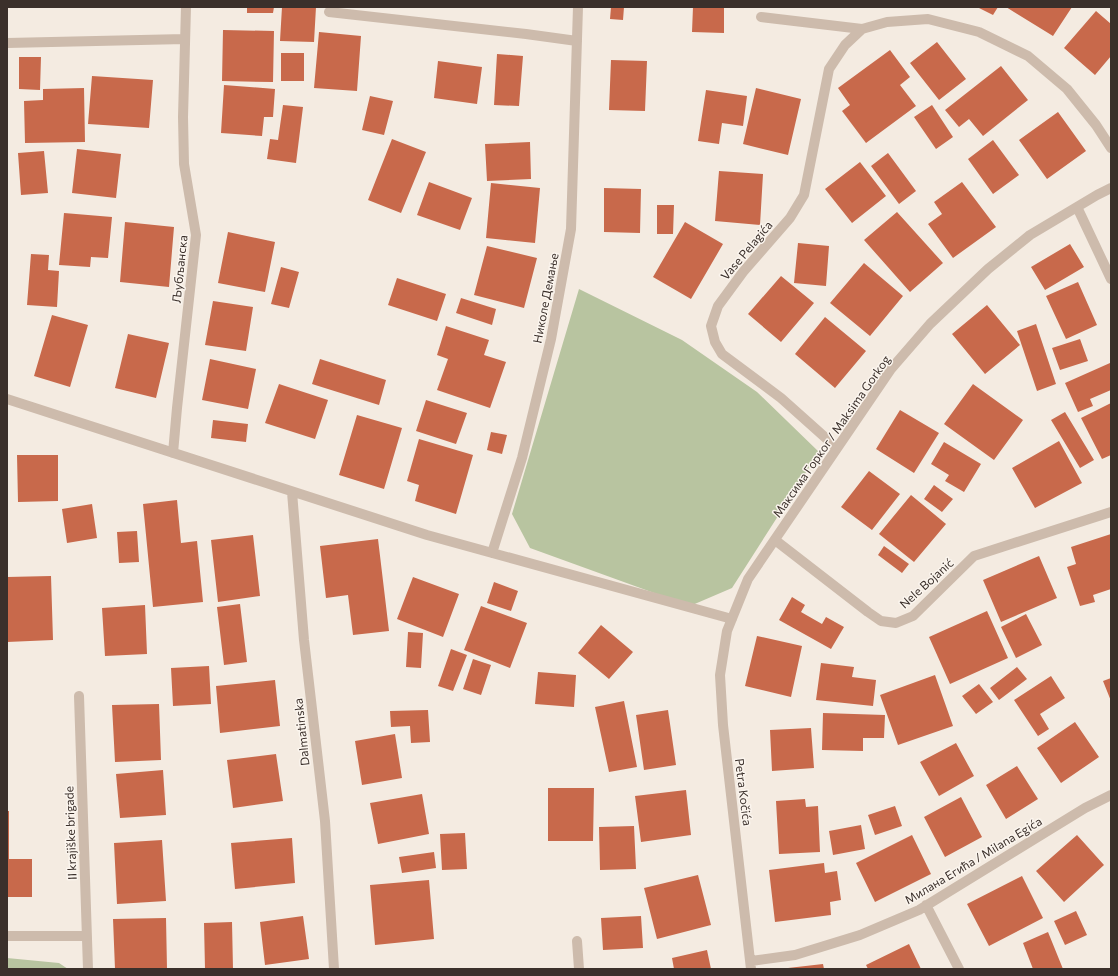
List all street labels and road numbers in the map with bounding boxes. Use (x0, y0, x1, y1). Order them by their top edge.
street label: Vase Pelagića (717, 218, 775, 282)
street label: Љубљанска (168, 234, 190, 304)
street label: Николе Демање (529, 252, 561, 344)
street label: Максима Горког / Maksima Gorkog (769, 352, 893, 520)
street label: Nele Bojanić (896, 555, 956, 611)
street label: Dalmatinska (290, 697, 312, 767)
street label: Petra Kočića (733, 758, 755, 826)
street label: II krajiške brigade (61, 786, 79, 880)
street label: Милана Егића / Milana Egića (902, 813, 1044, 907)

